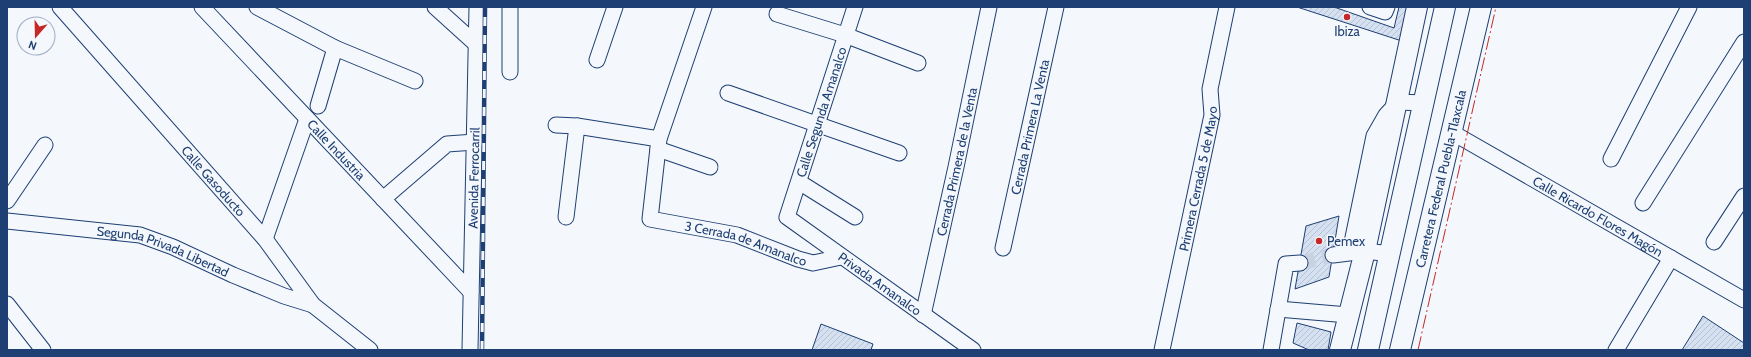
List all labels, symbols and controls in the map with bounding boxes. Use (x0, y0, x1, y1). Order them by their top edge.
marker: Ibiza (1342, 12, 1352, 22)
north arrow (16, 16, 56, 56)
place label: Ibiza (1334, 23, 1361, 39)
text: N (27, 37, 39, 53)
street label: Calle Segunda Amanalco (792, 45, 850, 179)
street label: Cerrada Primera La Venta (1007, 57, 1052, 196)
street label: Cerrada Primera de la Venta (933, 85, 980, 237)
street label: Carretera Federal Puebla-Tlaxcala (1412, 87, 1469, 269)
street label: Primera Cerrada 5 de Mayo (1175, 106, 1220, 253)
street label: Calle Industria (304, 116, 369, 184)
street label: Avenida Ferrocarril (464, 127, 483, 229)
street label: Calle Gasoducto (178, 142, 249, 219)
street label: Calle Ricardo Flores Magón (1530, 172, 1666, 260)
street label: 3 Cerrada de Amanalco (683, 218, 808, 269)
street label: Segunda Privada Libertad (96, 222, 232, 280)
place label: Pemex (1327, 233, 1366, 249)
marker: Pemex (1314, 236, 1324, 246)
street label: Privada Amanalco (835, 248, 925, 319)

